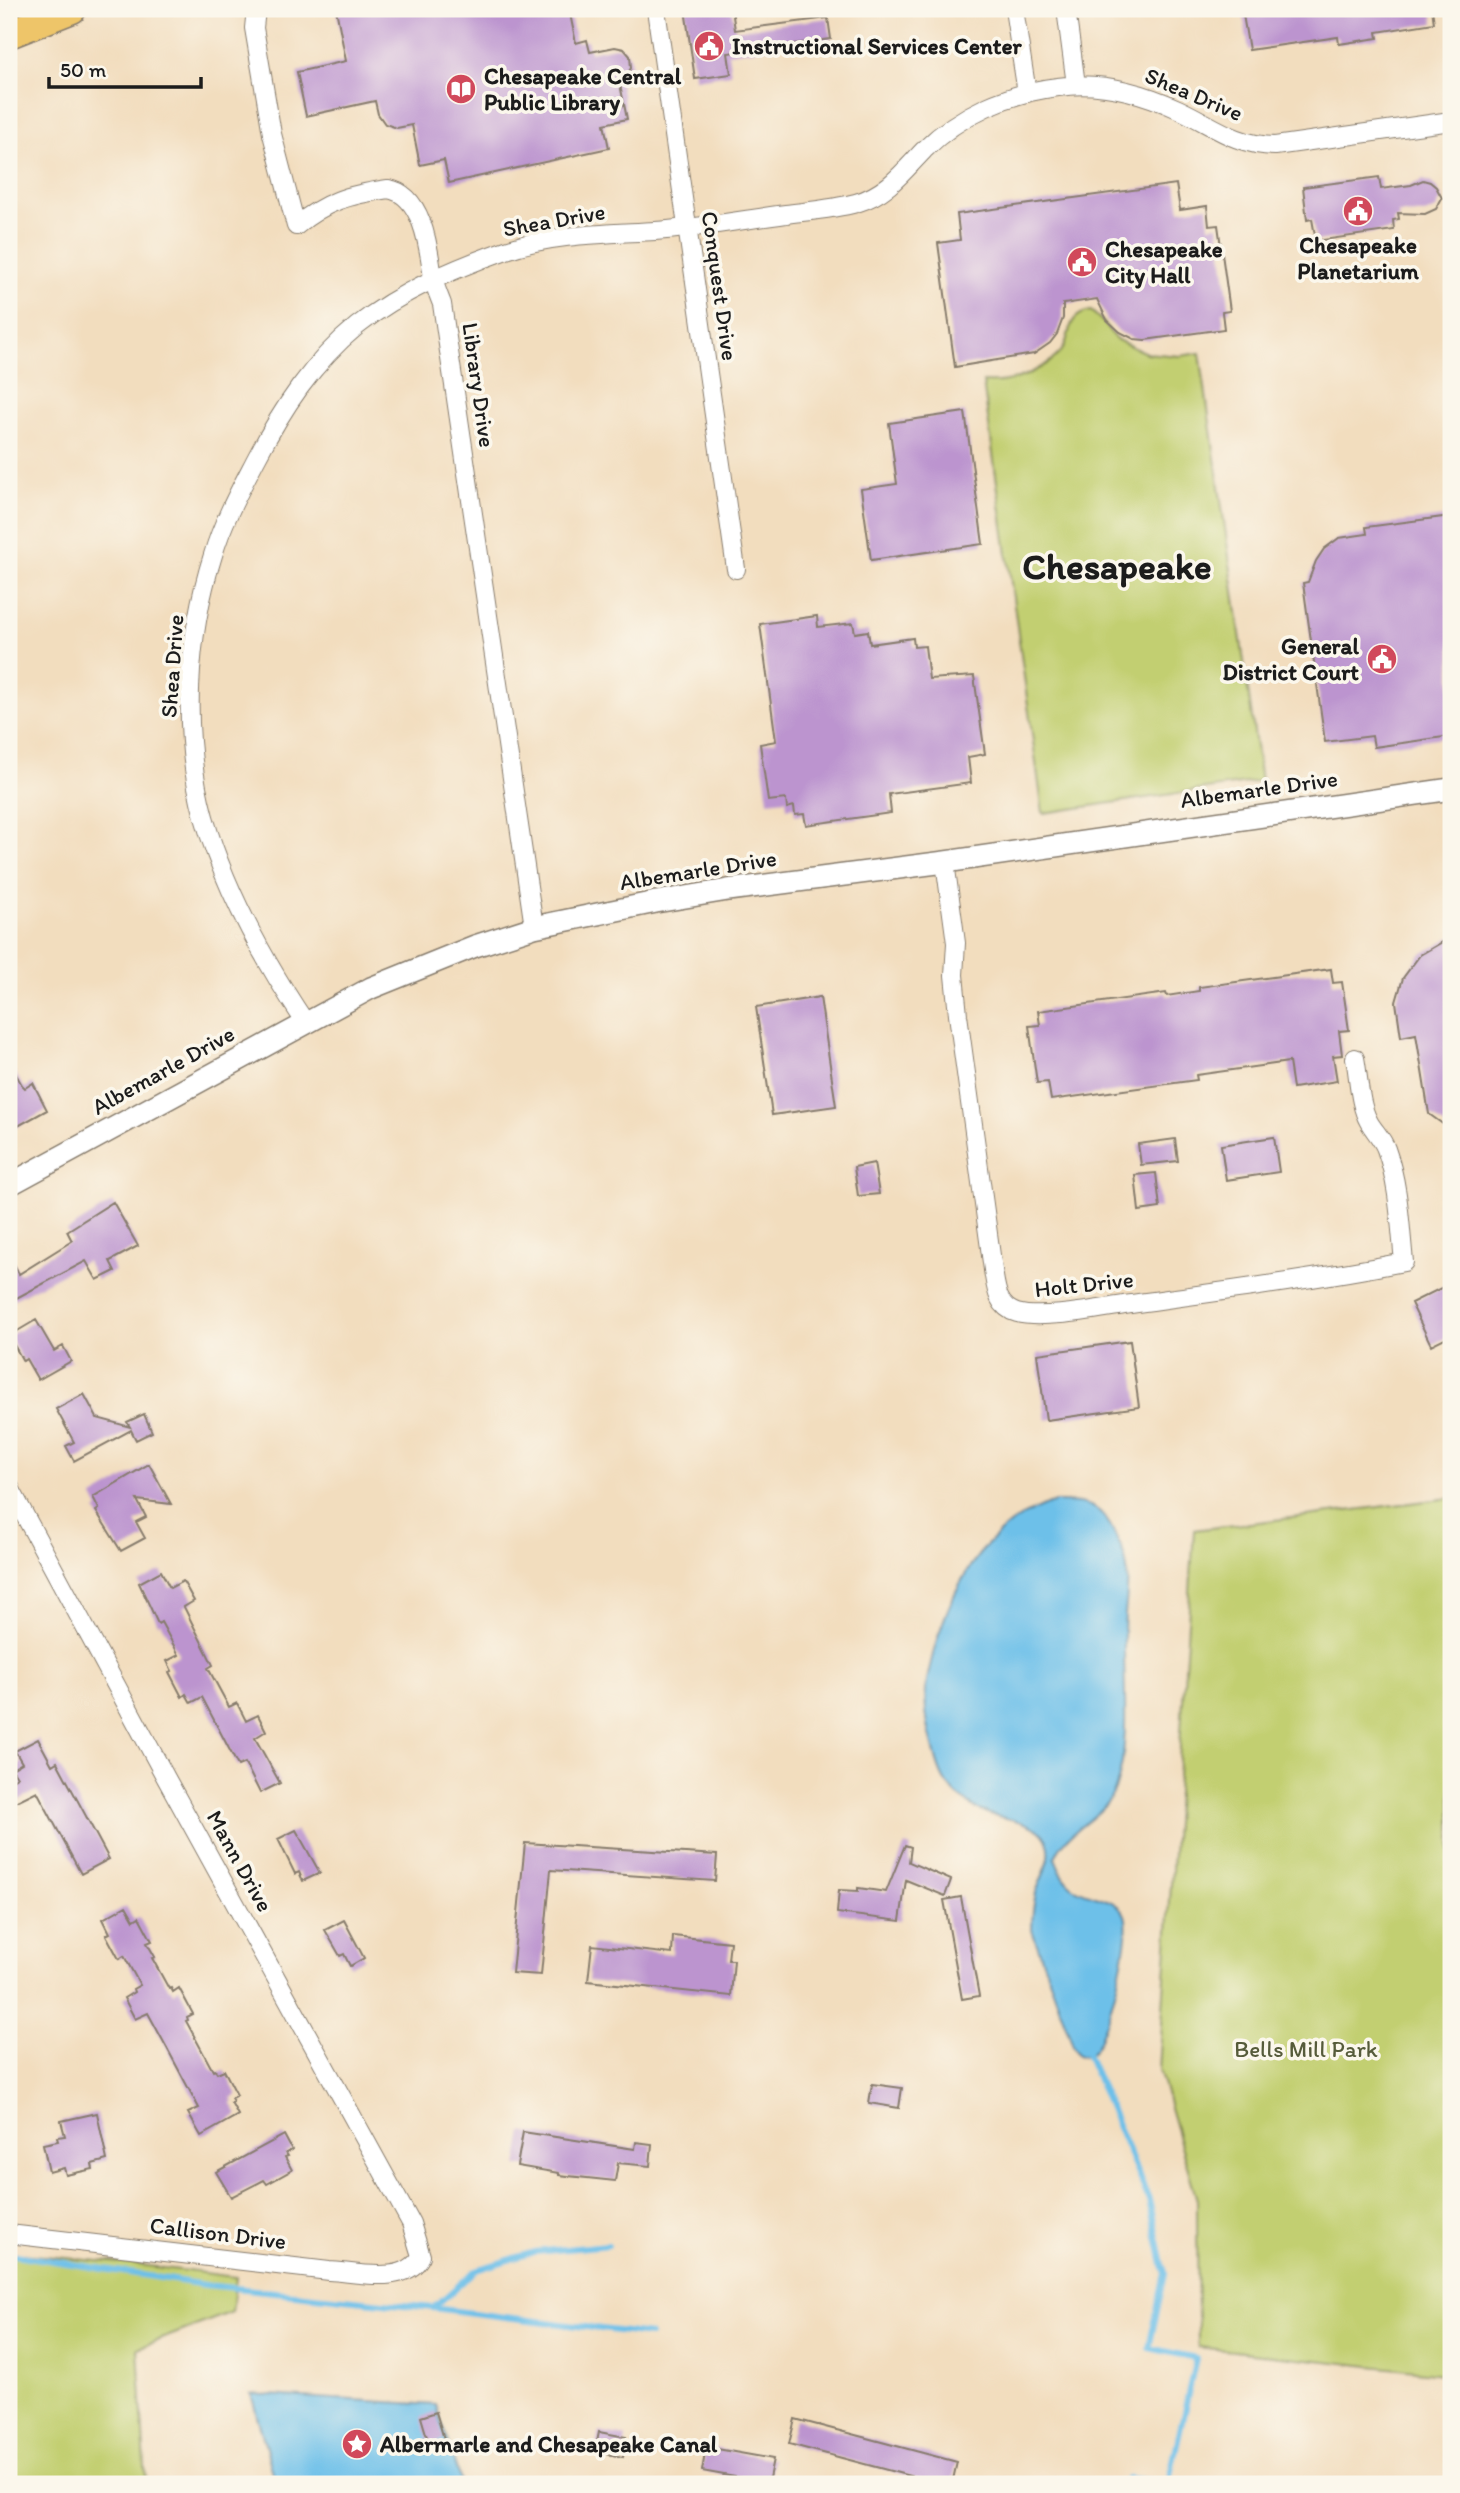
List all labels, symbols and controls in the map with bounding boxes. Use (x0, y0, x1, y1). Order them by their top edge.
public building icon: Instructional Services Center (692, 29, 726, 63)
place label: Instructional Services Center (732, 32, 1022, 60)
scale bar (49, 46, 201, 90)
text: 50 m (60, 57, 107, 82)
street label: Shea Drive (1141, 61, 1247, 127)
place label: Chesapeake Central Public Library (484, 62, 682, 116)
library icon: Chesapeake Central Public Library (444, 72, 478, 106)
public building icon: Chesapeake Planetarium (1341, 194, 1375, 228)
street label: Shea Drive (501, 197, 607, 243)
street label: Conquest Drive (696, 210, 744, 362)
place label: Chesapeake Planetarium (1297, 231, 1419, 285)
place label: Chesapeake City Hall (1105, 235, 1223, 289)
public building icon: Chesapeake City Hall (1065, 245, 1099, 279)
street label: Library Drive (456, 321, 502, 449)
district label: Chesapeake (1022, 544, 1212, 588)
street label: Shea Drive (154, 613, 190, 719)
place label: General District Court (1222, 632, 1359, 686)
public building icon: General District Court (1365, 642, 1399, 676)
street label: Albemarle Drive (1179, 764, 1339, 814)
street label: Albemarle Drive (618, 844, 778, 896)
street label: Albemarle Drive (87, 1019, 239, 1121)
street label: Holt Drive (1033, 1265, 1135, 1303)
street label: Mann Drive (201, 1805, 279, 1917)
park label: Bells Mill Park (1234, 2035, 1378, 2063)
street label: Callison Drive (148, 2211, 288, 2255)
place icon: Albermarle and Chesapeake Canal (340, 2427, 374, 2461)
place label: Albermarle and Chesapeake Canal (379, 2430, 718, 2458)

